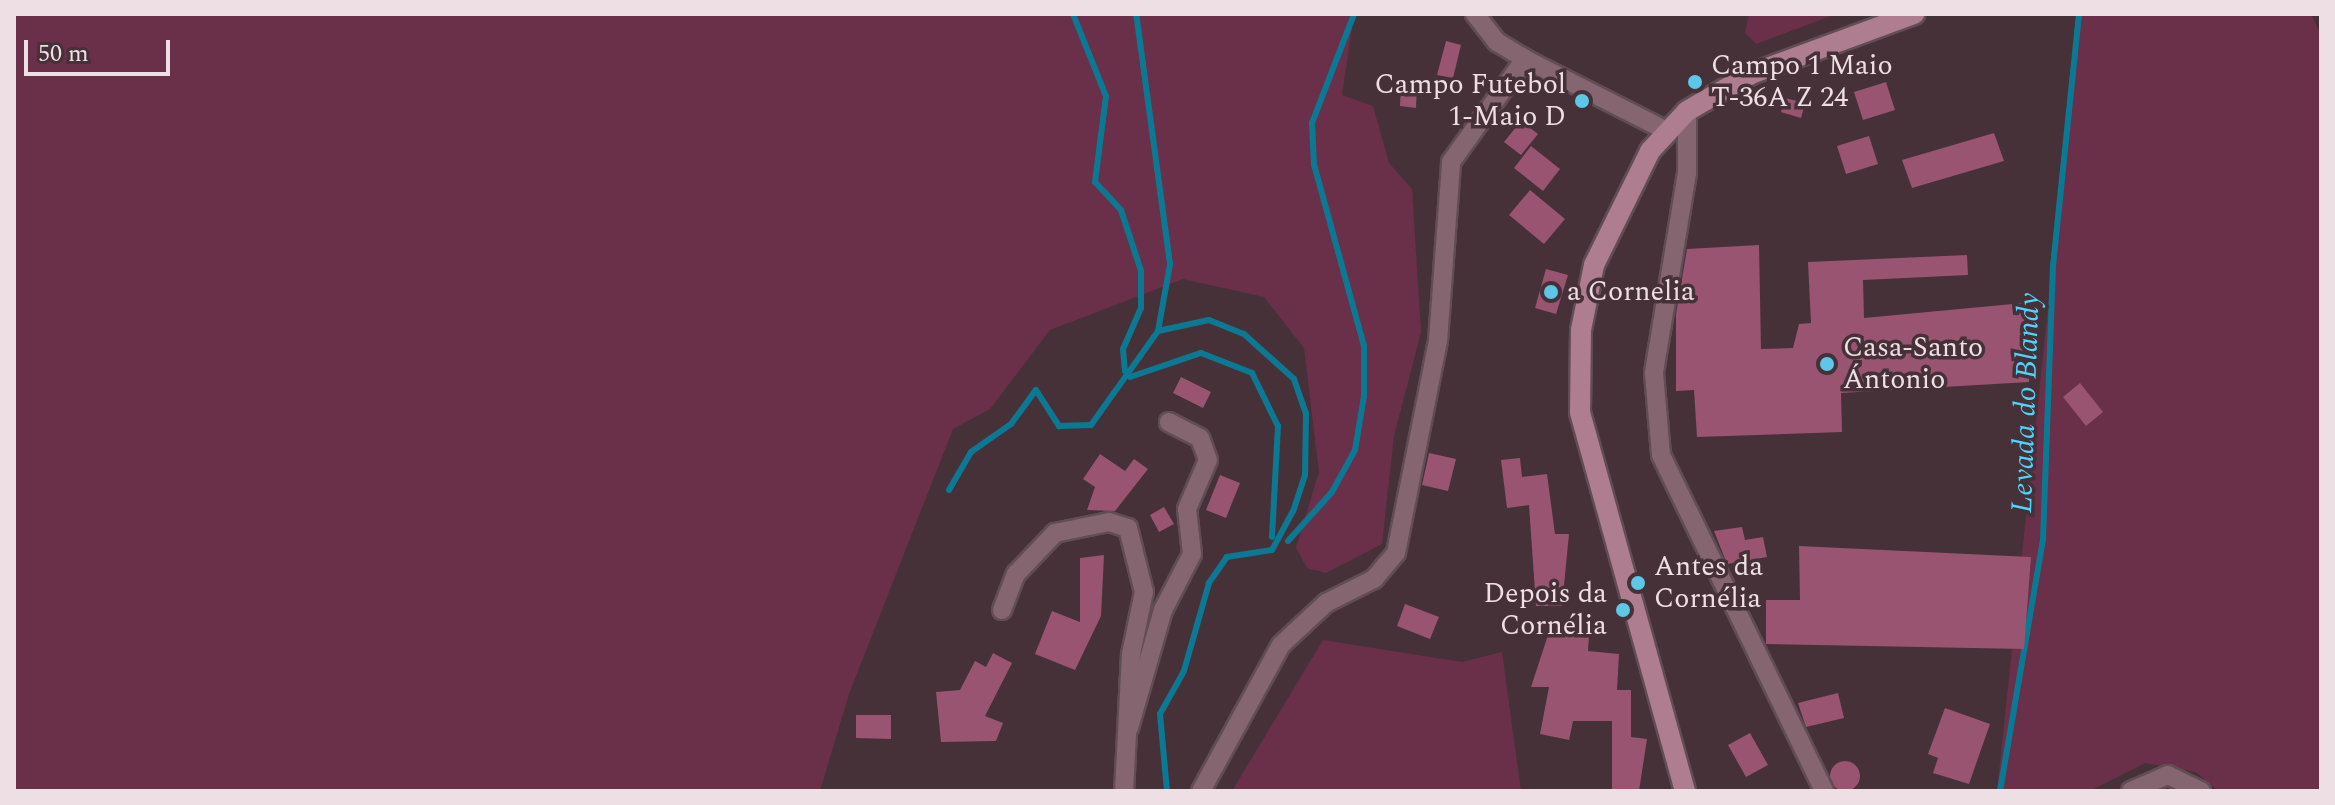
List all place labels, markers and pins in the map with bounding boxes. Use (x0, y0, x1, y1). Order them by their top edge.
place label: Campo 1 Maio T-36A Z 24 (1711, 49, 1893, 115)
place label: Campo Futebol 1-Maio D (1375, 68, 1566, 134)
marker: Campo 1 Maio T-36A Z 24 (1686, 73, 1704, 91)
marker: Campo Futebol 1-Maio D (1573, 92, 1591, 110)
place label: a Cornelia (1567, 275, 1695, 309)
marker: a Cornelia (1542, 283, 1560, 301)
place label: Casa-Santo Ántonio (1843, 331, 1983, 397)
marker: Casa-Santo Ántonio (1818, 355, 1836, 373)
place label: Antes da Cornélia (1654, 550, 1763, 616)
marker: Antes da Cornélia (1629, 574, 1647, 592)
place label: Depois da Cornélia (1483, 577, 1607, 643)
marker: Depois da Cornélia (1614, 601, 1632, 619)

